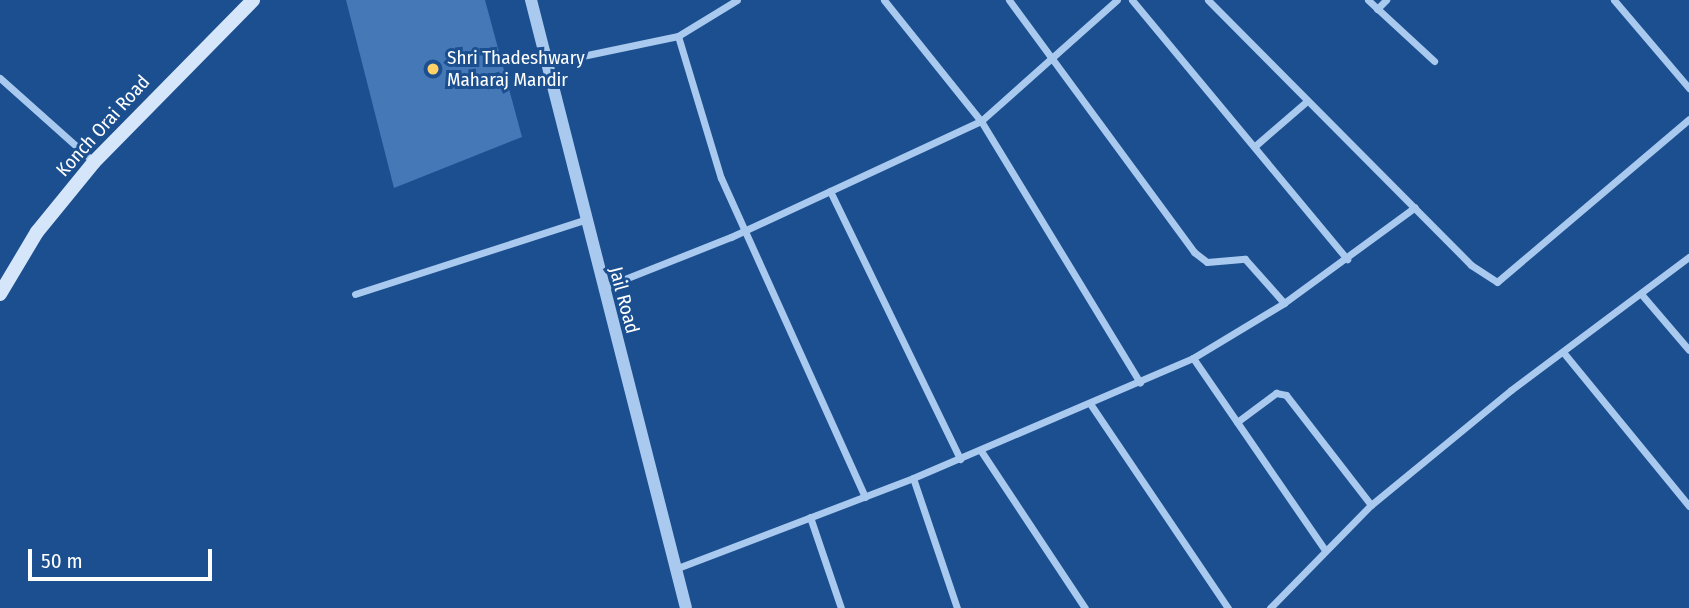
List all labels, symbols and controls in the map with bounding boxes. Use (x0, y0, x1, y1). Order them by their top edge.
place label: Shri Thadeshwary Maharaj Mandir (447, 47, 585, 91)
marker: Shri Thadeshwary Maharaj Mandir (425, 61, 441, 77)
street label: Konch Orai Road (52, 71, 154, 181)
street label: Jail Road (604, 264, 644, 336)
scale bar (32, 534, 215, 578)
text: 50 m (41, 548, 83, 574)

